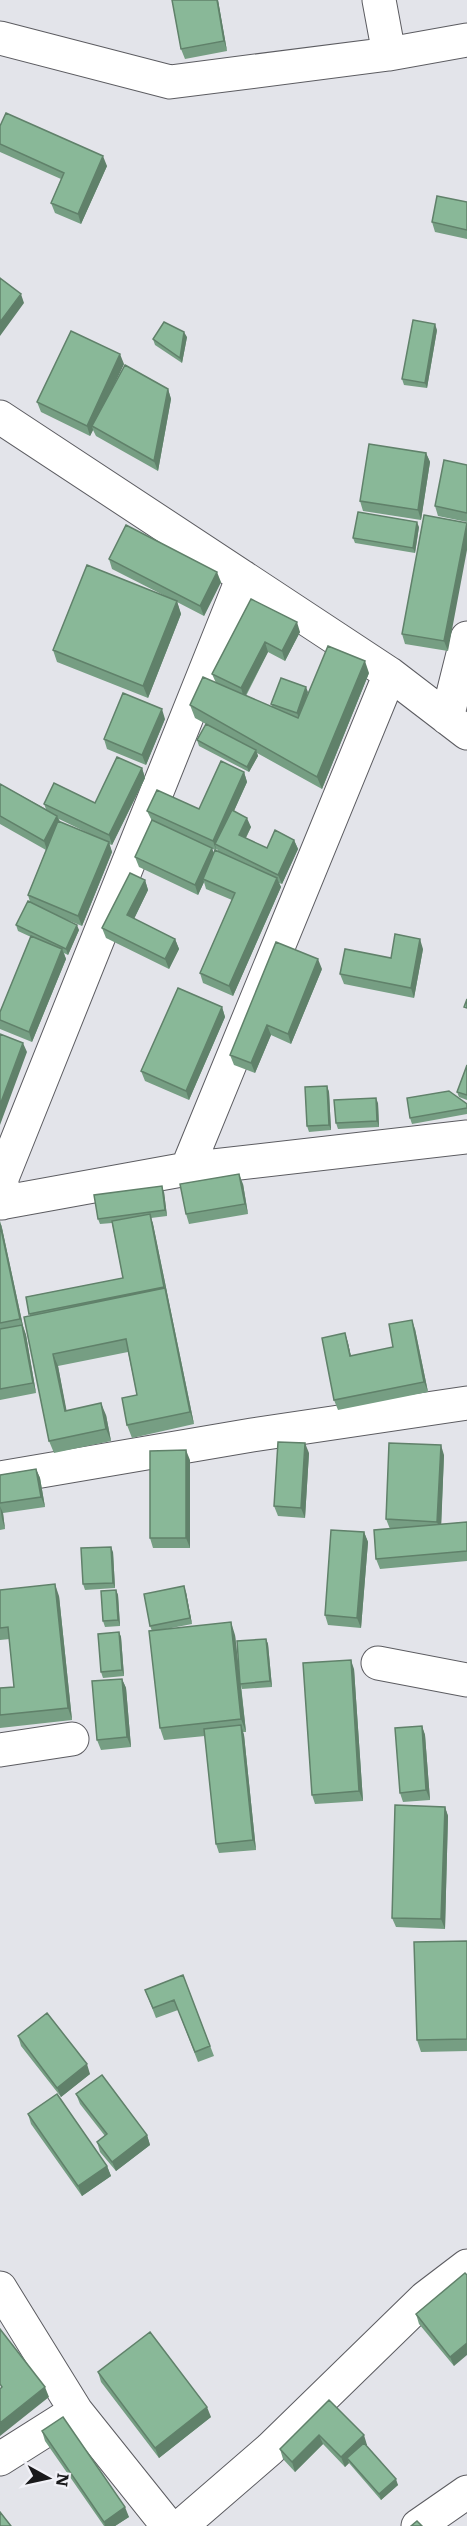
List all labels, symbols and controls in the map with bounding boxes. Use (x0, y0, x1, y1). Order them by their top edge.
north arrow (18, 2448, 78, 2508)
text: N (51, 2472, 77, 2489)

